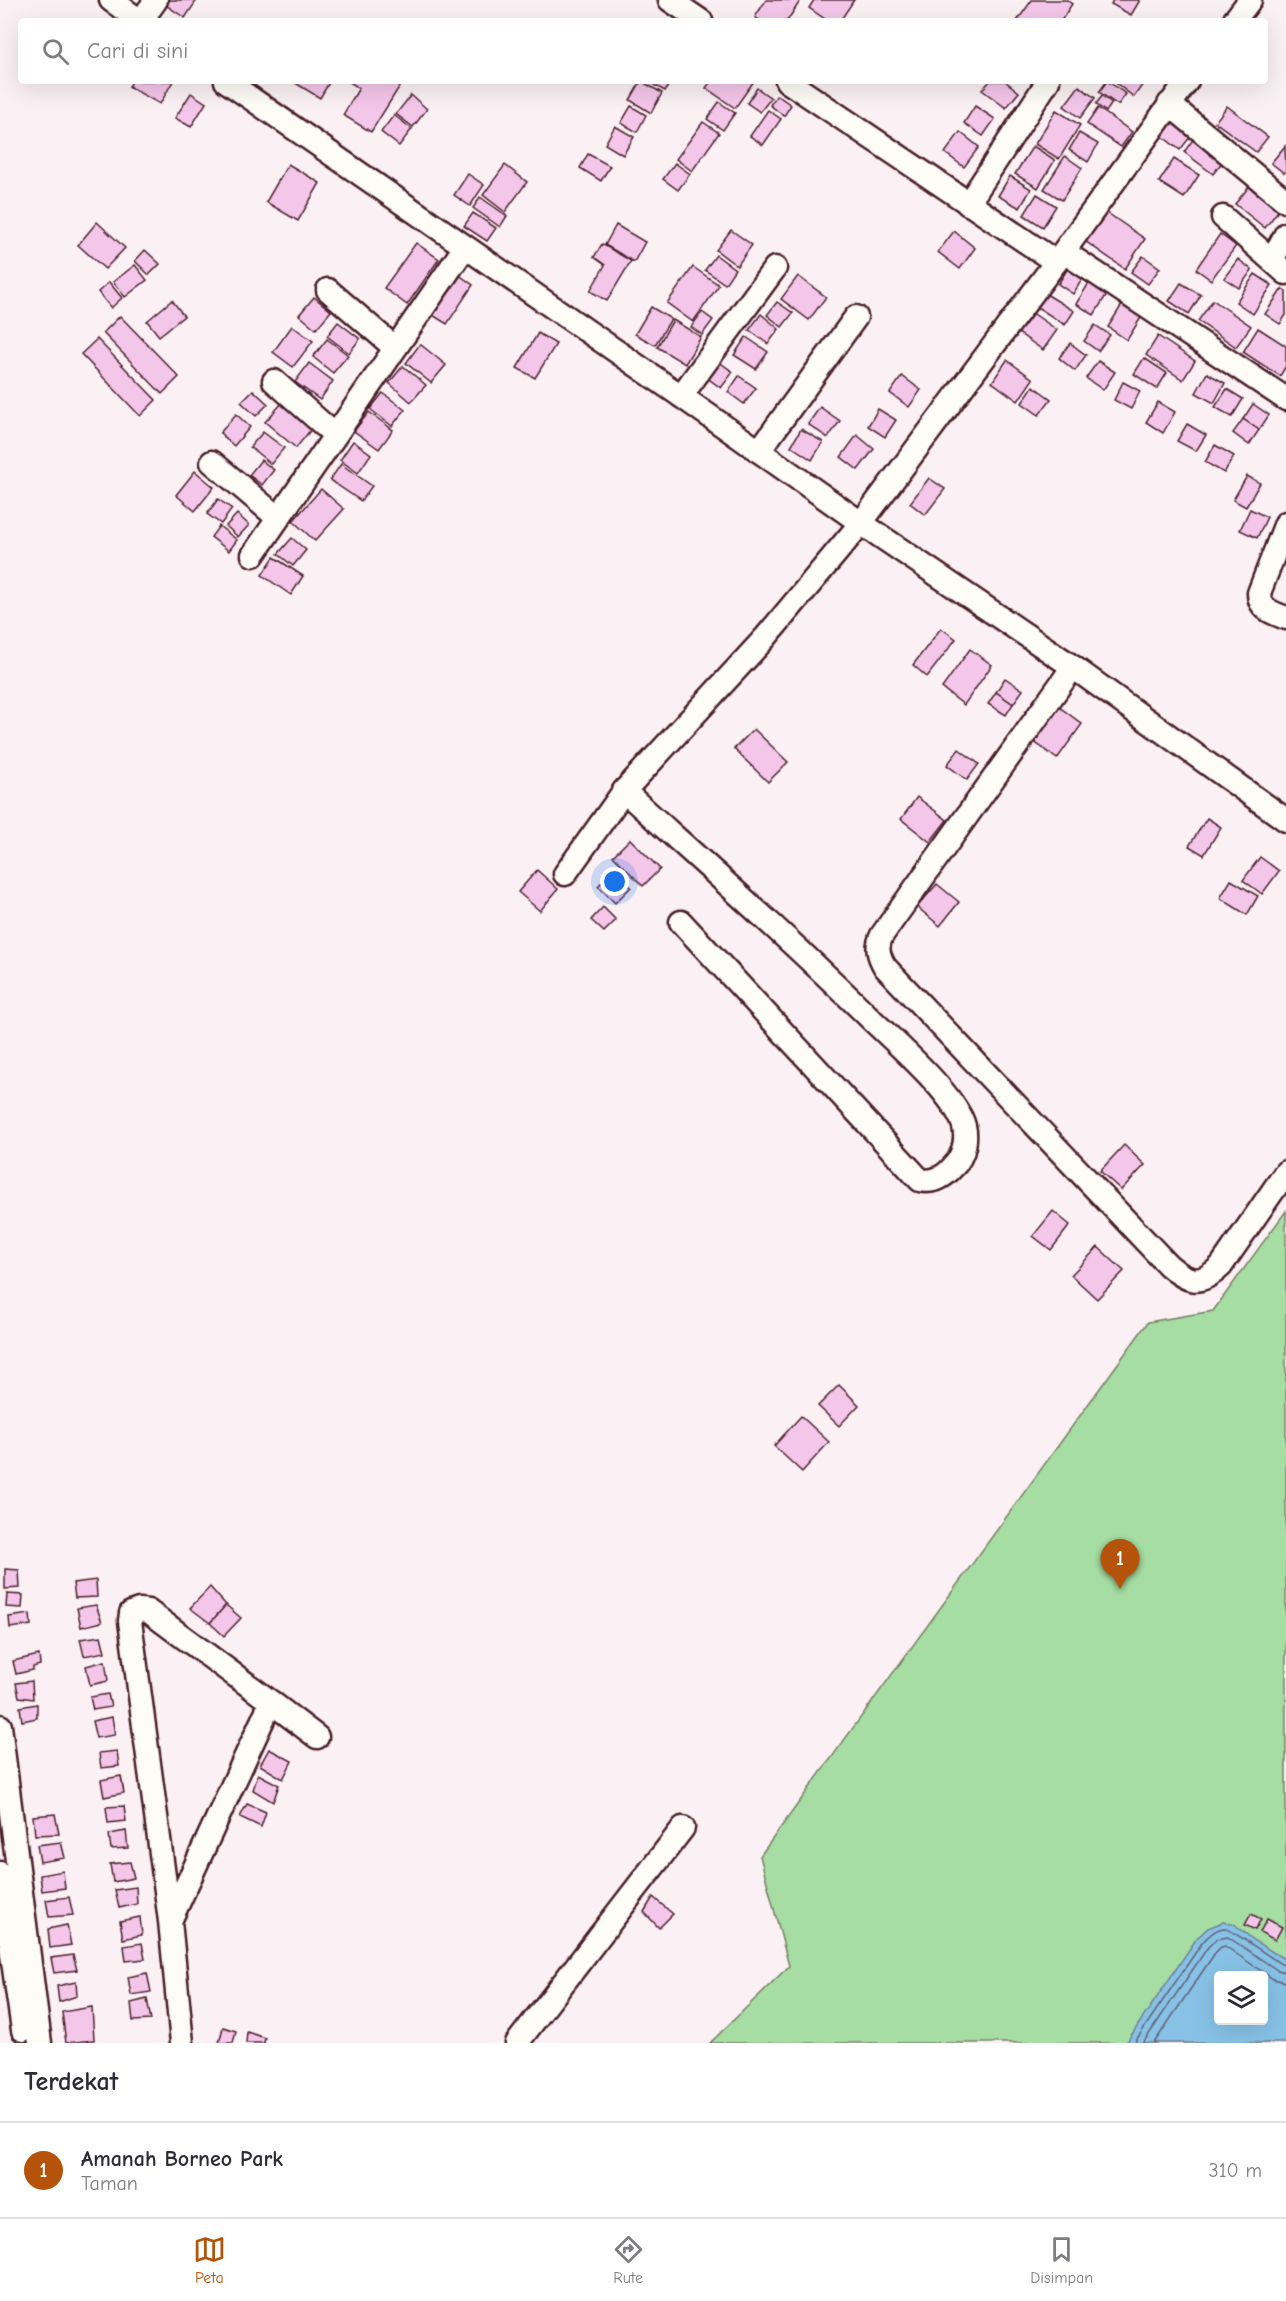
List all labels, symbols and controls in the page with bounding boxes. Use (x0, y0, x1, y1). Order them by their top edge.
search box (18, 18, 1268, 84)
icon: search (39, 35, 72, 68)
text: Cari di sini (87, 38, 188, 64)
your location (600, 867, 629, 896)
pin: 1 (1100, 1540, 1140, 1589)
map controls (1214, 1971, 1268, 2025)
button: layers (1214, 1971, 1268, 2025)
text: Terdekat (24, 2067, 118, 2097)
text: Amanah Borneo Park (81, 2146, 283, 2172)
text: 1 (40, 2159, 47, 2182)
text: 310 m (1209, 2159, 1262, 2182)
text: Taman (81, 2172, 138, 2195)
tab: Peta (193, 2233, 226, 2287)
tab: Rute (612, 2233, 645, 2287)
tab: Disimpan (1030, 2233, 1093, 2287)

